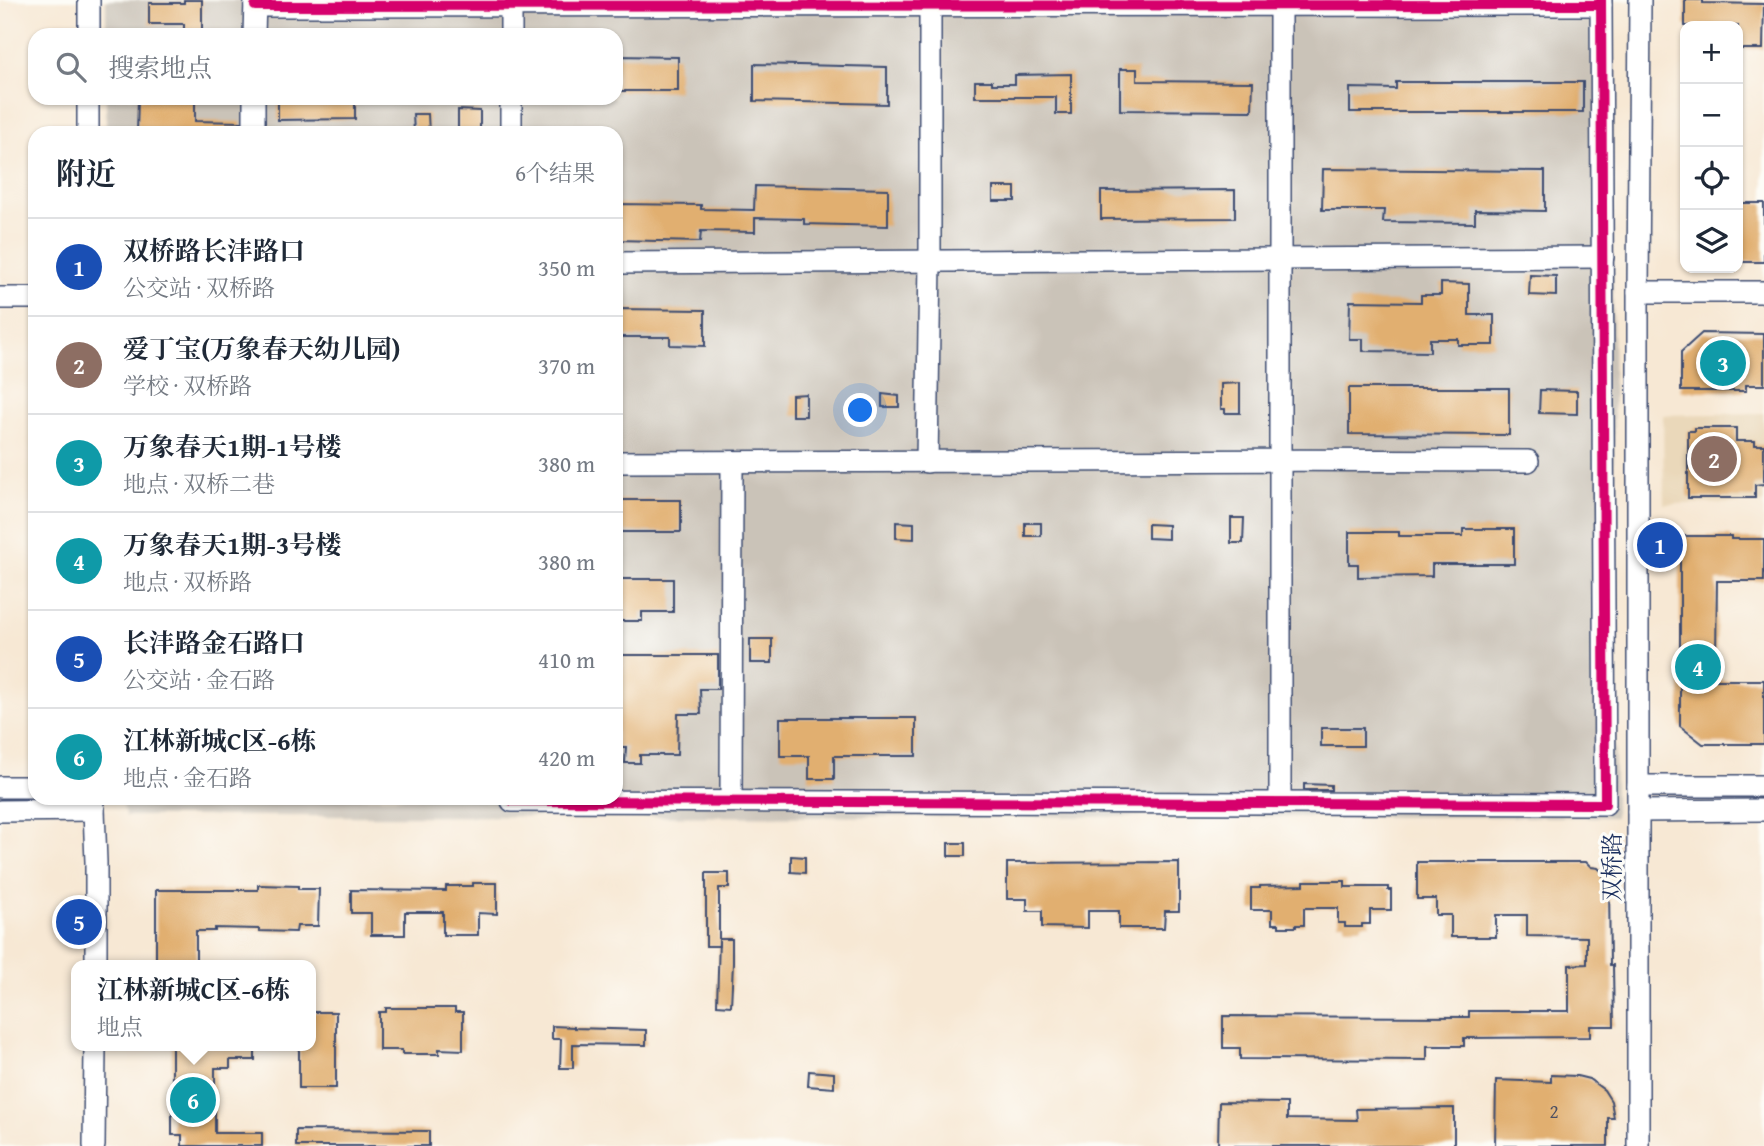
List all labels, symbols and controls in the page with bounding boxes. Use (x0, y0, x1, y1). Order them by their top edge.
map controls (1680, 21, 1743, 273)
button: + (1680, 21, 1743, 84)
search box (28, 28, 623, 105)
icon: search (52, 48, 90, 86)
text: 搜索地点 (108, 48, 212, 87)
button: − (1680, 84, 1743, 147)
button: locate (1680, 147, 1743, 210)
text: 附近 (56, 151, 116, 195)
text: 6个结果 (515, 156, 595, 189)
button: layers (1680, 210, 1743, 273)
text: 双桥路长沣路口 (123, 231, 305, 270)
text: 1 (73, 251, 85, 284)
text: 350 m (538, 251, 595, 284)
text: 公交站 · 双桥路 (123, 271, 275, 304)
text: 爱丁宝(万象春天幼儿园) (123, 329, 401, 368)
pin: 3 (1700, 337, 1746, 389)
text: 2 (73, 349, 85, 382)
text: 370 m (538, 349, 595, 382)
text: 学校 · 双桥路 (123, 369, 252, 402)
your location (843, 393, 877, 427)
text: 万象春天1期-1号楼 (123, 427, 341, 466)
pin: 2 (1691, 433, 1737, 485)
text: 3 (73, 447, 85, 480)
text: 380 m (538, 447, 595, 480)
text: 地点 · 双桥二巷 (123, 467, 275, 500)
pin: 1 (1637, 519, 1683, 571)
text: 万象春天1期-3号楼 (123, 525, 341, 564)
text: 4 (73, 545, 85, 578)
text: 380 m (538, 545, 595, 578)
text: 地点 · 双桥路 (123, 565, 252, 598)
text: 长沣路金石路口 (123, 623, 305, 662)
pin: 4 (1675, 641, 1721, 693)
text: 5 (73, 643, 85, 676)
text: 410 m (538, 643, 595, 676)
text: 公交站 · 金石路 (123, 663, 275, 696)
text: 江林新城C区-6栋 (123, 721, 317, 760)
text: 6 (73, 741, 85, 774)
text: 420 m (538, 741, 595, 774)
text: 地点 · 金石路 (123, 761, 252, 794)
street label: 双桥路 (1595, 833, 1628, 902)
pin: 5 (56, 896, 102, 948)
popup (71, 960, 316, 1051)
text: 江林新城C区-6栋 (97, 970, 290, 1009)
text: 地点 (97, 1010, 143, 1043)
pin: 6 (170, 1074, 216, 1126)
house number: 2 (1549, 1097, 1559, 1125)

